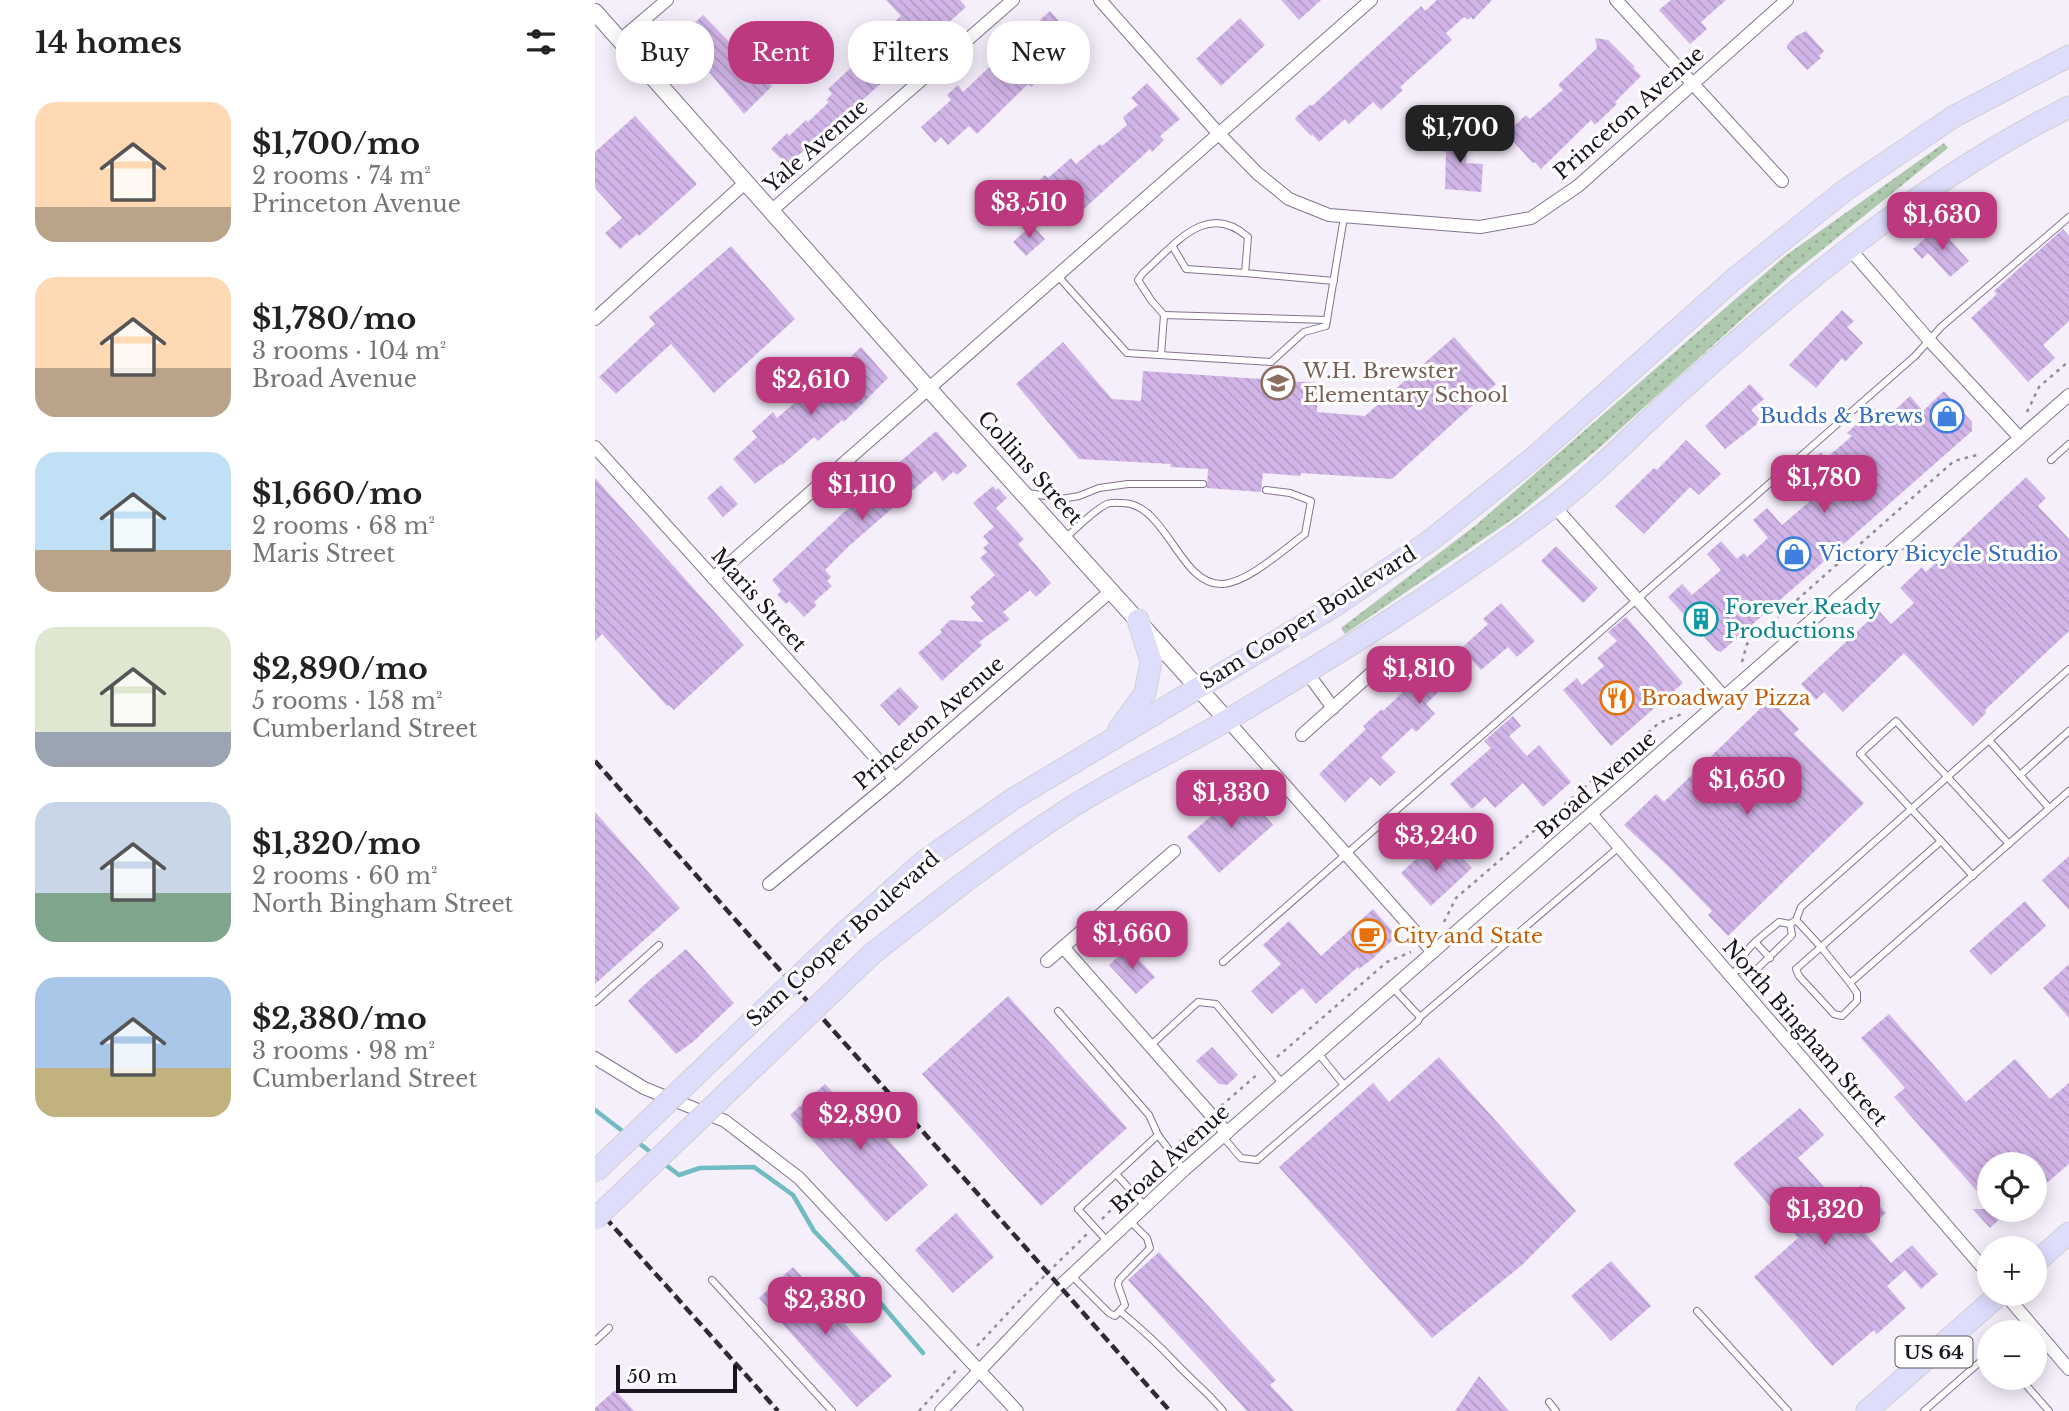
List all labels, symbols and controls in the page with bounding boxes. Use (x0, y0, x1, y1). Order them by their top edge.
chip: Buy (616, 21, 714, 84)
chip: Rent (728, 21, 834, 84)
chip: Filters (848, 21, 973, 84)
chip: New (987, 21, 1090, 84)
icon: filters (522, 23, 560, 61)
text: 14 homes (35, 24, 182, 61)
street label: Princeton Avenue (1549, 41, 1709, 185)
street label: Yale Avenue (758, 94, 873, 199)
pin: $1,700 (1403, 106, 1517, 165)
text: $1,700 (1421, 114, 1499, 142)
text: $1,700/mo (252, 125, 420, 162)
icon: home (91, 130, 175, 214)
text: 2 rooms · 74 m² (252, 162, 431, 190)
pin: $3,510 (972, 180, 1086, 240)
text: $3,510 (991, 189, 1067, 217)
text: Princeton Avenue (252, 190, 461, 218)
pin: $1,630 (1885, 192, 1999, 252)
text: $1,630 (1903, 201, 1981, 229)
text: $1,780/mo (252, 300, 416, 337)
icon: home (91, 305, 175, 389)
text: 3 rooms · 104 m² (252, 337, 446, 365)
pin: $2,610 (754, 358, 868, 417)
place label: W.H. Brewster Elementary School (1302, 358, 1508, 408)
school or university icon: W.H. Brewster Elementary School (1259, 364, 1297, 402)
text: Broad Avenue (252, 365, 417, 393)
text: $2,610 (772, 366, 850, 394)
shop icon: Budds & Brews (1928, 397, 1966, 435)
place label: Budds & Brews (1760, 403, 1923, 429)
street label: Collins Street (972, 406, 1088, 530)
pin: $1,780 (1767, 456, 1881, 515)
pin: $1,110 (805, 462, 919, 522)
text: $1,780 (1787, 464, 1861, 492)
text: $1,110 (828, 471, 896, 499)
text: $1,660/mo (252, 475, 422, 512)
icon: home (91, 480, 175, 564)
text: 2 rooms · 68 m² (252, 512, 435, 540)
shop icon: Victory Bicycle Studio (1775, 535, 1813, 573)
text: Maris Street (252, 540, 395, 568)
street label: Sam Cooper Boulevard (1195, 541, 1421, 695)
place label: Victory Bicycle Studio (1818, 541, 2058, 567)
street label: Maris Street (706, 543, 812, 657)
place label: Forever Ready Productions (1725, 594, 1881, 644)
building icon: Forever Ready Productions (1682, 600, 1720, 638)
pin: $1,810 (1362, 646, 1476, 706)
text: $2,890/mo (252, 650, 428, 687)
street label: Princeton Avenue (849, 651, 1009, 795)
icon: home (91, 655, 175, 739)
text: $1,810 (1383, 655, 1455, 683)
restaurant icon: Broadway Pizza (1598, 679, 1636, 717)
place label: Broadway Pizza (1641, 685, 1811, 711)
text: 5 rooms · 158 m² (252, 687, 442, 715)
text: Cumberland Street (252, 715, 477, 743)
street label: Broad Avenue (1531, 726, 1661, 844)
pin: $1,650 (1690, 758, 1804, 817)
text: $1,650 (1708, 766, 1786, 794)
pin: $1,330 (1174, 770, 1288, 830)
text: $1,330 (1192, 779, 1270, 807)
pin: $3,240 (1379, 814, 1493, 873)
text: $3,240 (1394, 822, 1478, 850)
text: $1,320/mo (252, 825, 421, 862)
icon: home (91, 830, 175, 914)
street label: Sam Cooper Boulevard (741, 846, 945, 1032)
text: 2 rooms · 60 m² (252, 862, 438, 890)
text: North Bingham Street (252, 890, 513, 918)
pin: $1,660 (1075, 912, 1189, 971)
cafe icon: City and State (1350, 917, 1388, 955)
text: $1,660 (1093, 920, 1171, 948)
place label: City and State (1393, 923, 1543, 949)
street label: North Bingham Street (1717, 934, 1893, 1132)
text: $2,380/mo (252, 1000, 427, 1037)
icon: home (91, 1005, 175, 1089)
text: 3 rooms · 98 m² (252, 1037, 435, 1065)
text: Cumberland Street (252, 1065, 477, 1093)
pin: $2,890 (803, 1092, 917, 1152)
street label: Broad Avenue (1105, 1099, 1235, 1219)
text: $2,890 (818, 1101, 902, 1129)
map controls (1977, 1152, 2047, 1390)
button: locate (1977, 1152, 2047, 1222)
pin: $1,320 (1768, 1188, 1882, 1247)
text: $1,320 (1786, 1196, 1864, 1224)
button: + (1977, 1236, 2047, 1306)
pin: $2,380 (768, 1278, 882, 1337)
text: $2,380 (784, 1286, 866, 1314)
button: − (1977, 1320, 2047, 1390)
road number: US 64 (1895, 1336, 1973, 1368)
scale bar (616, 1362, 737, 1394)
text: 50 m (627, 1365, 677, 1388)

